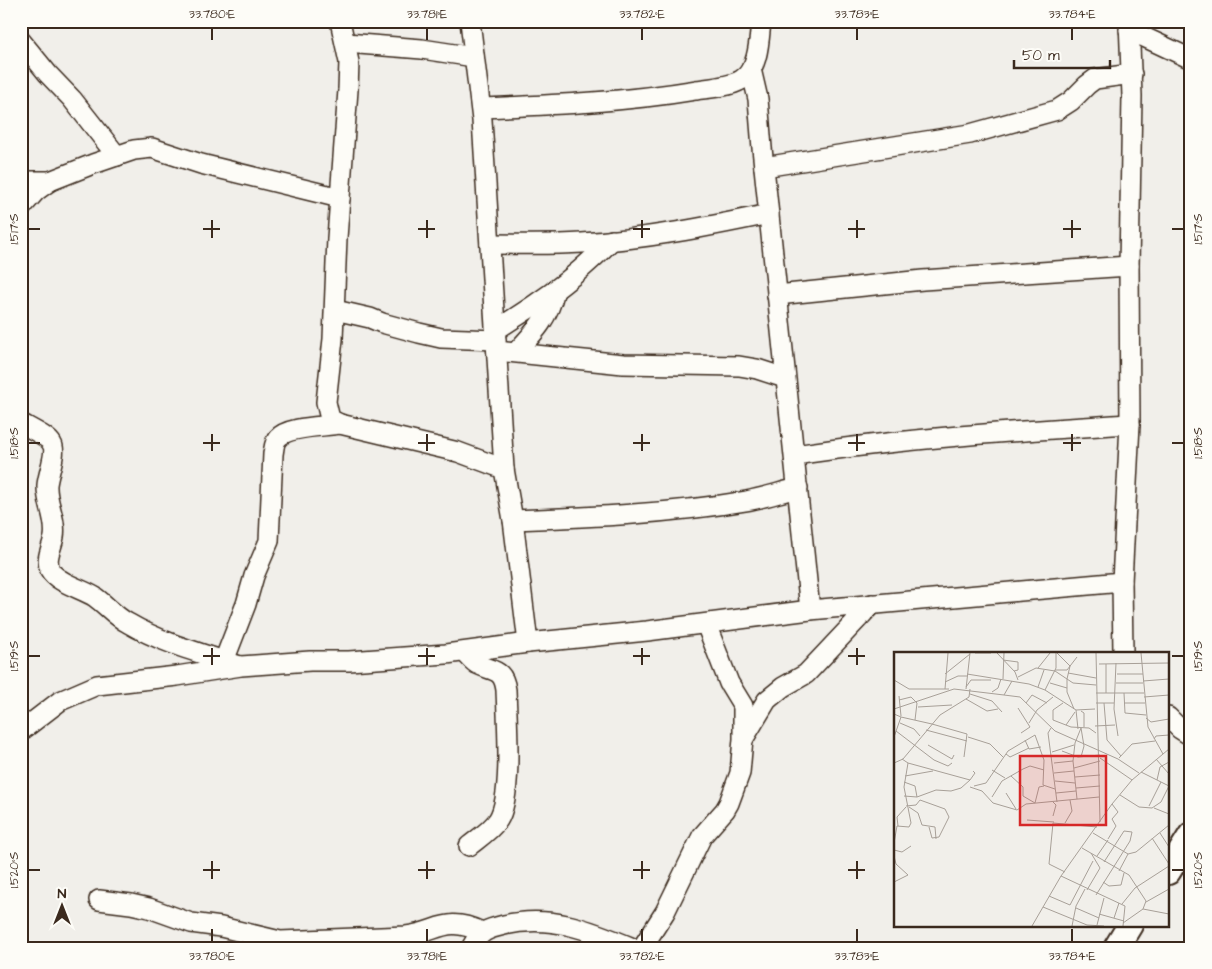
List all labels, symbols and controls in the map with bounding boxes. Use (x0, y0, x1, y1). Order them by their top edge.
text: 33.780°E (189, 6, 235, 23)
text: 33.781°E (407, 6, 447, 23)
text: 33.782°E (619, 6, 665, 23)
text: 33.783°E (835, 6, 879, 23)
text: 33.784°E (1049, 6, 1095, 23)
scale bar (1014, 38, 1111, 70)
text: 50 m (1022, 45, 1060, 66)
text: 1.517°S (6, 213, 23, 244)
text: 1.517°S (1190, 213, 1207, 244)
text: 1.518°S (6, 427, 23, 459)
text: 1.518°S (1190, 427, 1207, 459)
text: 1.519°S (6, 640, 23, 671)
text: 1.519°S (1190, 640, 1207, 671)
inset map (894, 652, 1170, 926)
text: 1.520°S (6, 851, 23, 888)
text: 1.520°S (1190, 851, 1207, 888)
north arrow (38, 882, 88, 932)
text: N (58, 884, 67, 904)
text: 33.780°E (189, 948, 235, 965)
text: 33.781°E (407, 948, 447, 965)
text: 33.782°E (619, 948, 665, 965)
text: 33.783°E (835, 948, 879, 965)
text: 33.784°E (1049, 948, 1095, 965)

